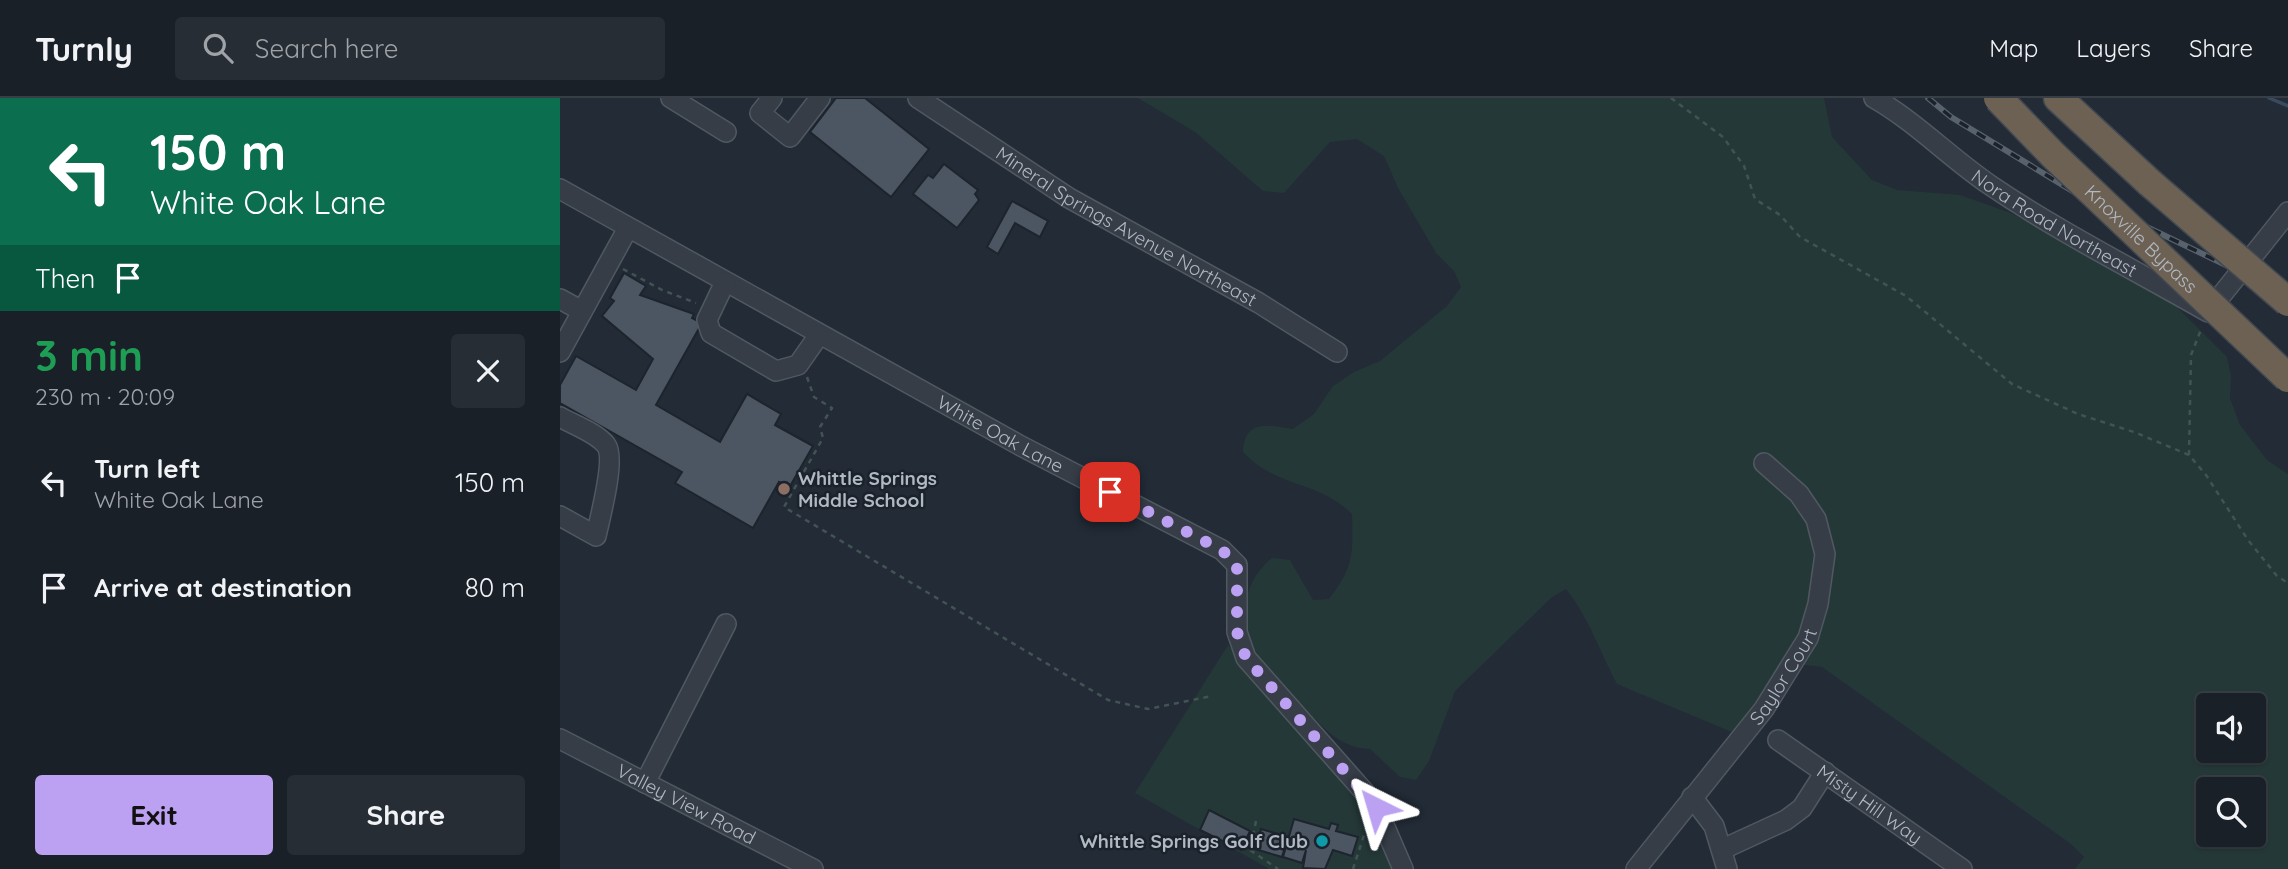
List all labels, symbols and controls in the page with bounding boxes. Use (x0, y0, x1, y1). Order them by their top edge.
search box (175, 17, 665, 80)
text: Turnly (35, 28, 133, 69)
icon: search (199, 29, 237, 67)
text: Search here (255, 32, 398, 65)
text: Map (1989, 33, 2038, 63)
text: Layers (2076, 33, 2151, 63)
text: Share (2189, 33, 2253, 63)
text: 150 m (150, 121, 286, 182)
icon: left (35, 126, 126, 217)
street label: Mineral Springs Avenue Northeast (991, 141, 1261, 311)
street label: Nora Road Northeast (1967, 164, 2141, 282)
street label: Knoxville Bypass (2080, 180, 2203, 298)
text: White Oak Lane (150, 182, 386, 222)
icon: arrive (109, 259, 147, 297)
text: Then (35, 262, 95, 295)
text: 3 min (35, 329, 143, 382)
button: close (451, 334, 525, 408)
text: 230 m · 20:09 (35, 382, 175, 411)
street label: White Oak Lane (933, 390, 1068, 478)
text: Turn left (94, 452, 201, 485)
pin (1080, 462, 1140, 522)
icon: left (35, 464, 73, 502)
text: 150 m (455, 466, 525, 499)
place label: Whittle Springs Middle School (798, 466, 937, 512)
icon: arrive (1091, 473, 1129, 511)
marker: Whittle Springs Middle School (776, 481, 792, 497)
text: White Oak Lane (94, 485, 264, 514)
icon: arrive (35, 569, 73, 607)
text: Arrive at destination (94, 571, 352, 604)
text: 80 m (465, 571, 525, 604)
street label: Saylor Court (1744, 626, 1822, 730)
map controls (2196, 693, 2266, 847)
button: sound (2196, 693, 2266, 763)
street label: Valley View Road (613, 758, 760, 850)
street label: Misty Hill Way (1812, 759, 1927, 850)
position arrow (1339, 770, 1413, 844)
button: Exit (35, 775, 273, 855)
button: Share (287, 775, 525, 855)
button: search (2196, 777, 2266, 847)
place label: Whittle Springs Golf Club (1080, 829, 1308, 853)
marker: Whittle Springs Golf Club (1314, 833, 1330, 849)

